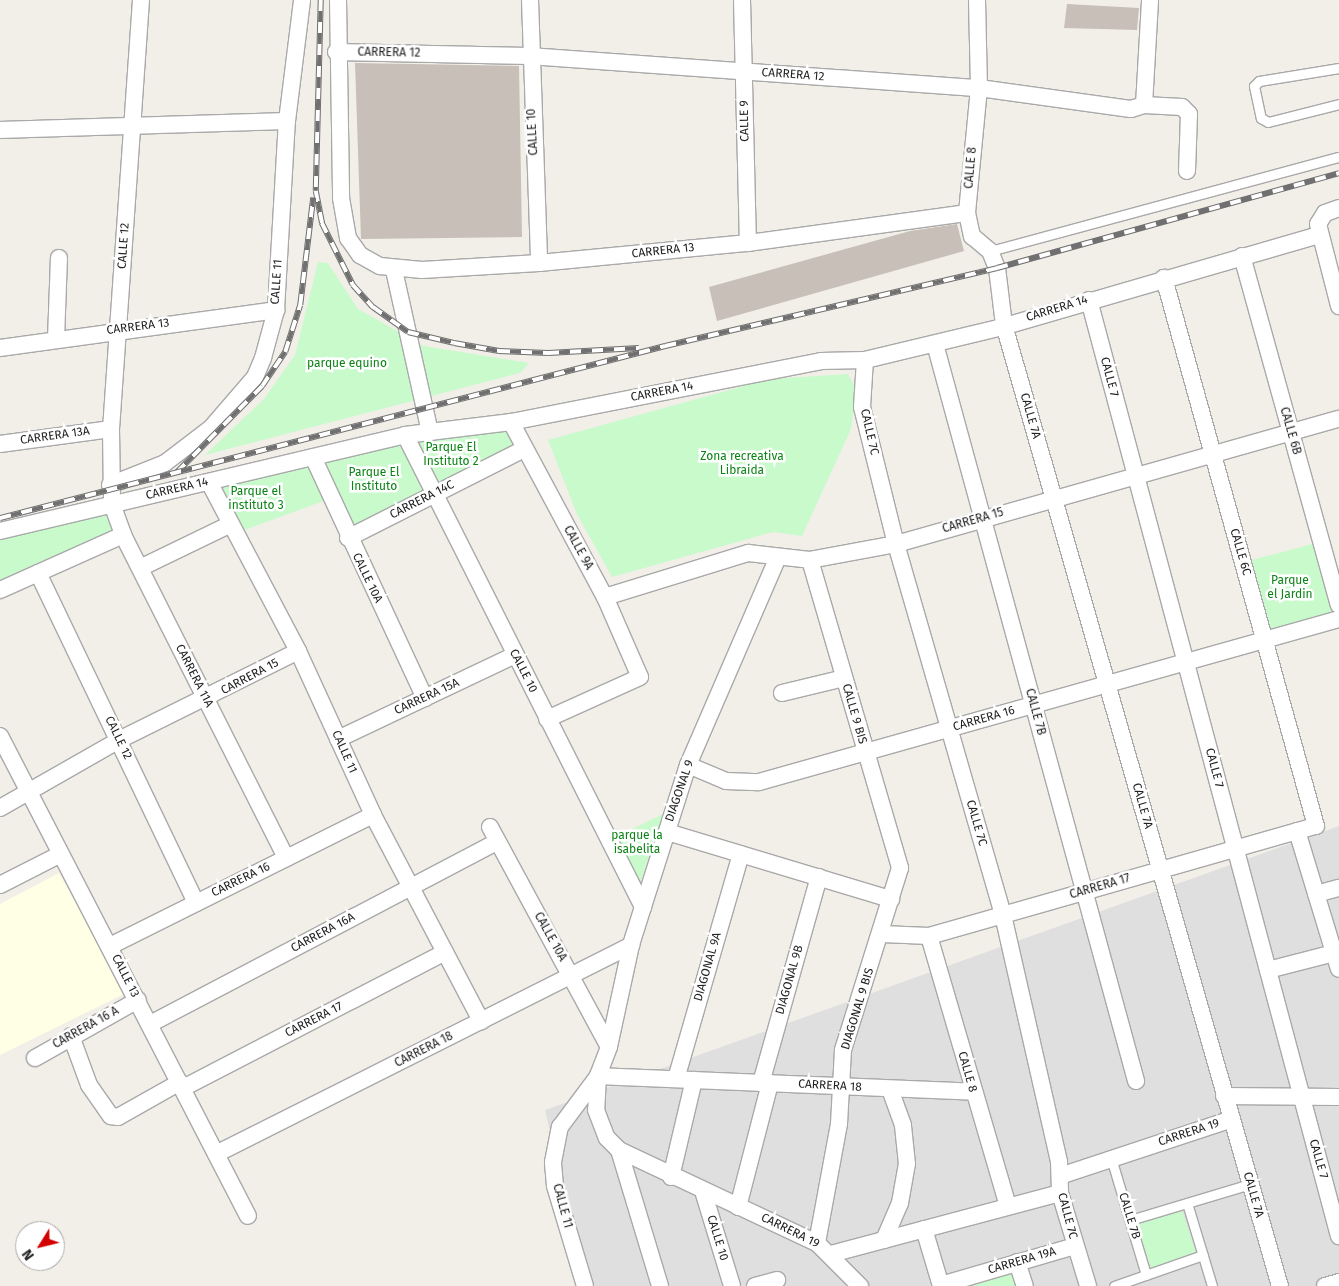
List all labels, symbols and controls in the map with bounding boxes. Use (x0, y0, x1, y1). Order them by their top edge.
street label: CARRERA 12 (357, 45, 421, 61)
street label: CARRERA 12 (761, 66, 825, 84)
street label: CALLE 9 (737, 100, 753, 142)
street label: CALLE 10 (525, 108, 541, 156)
street label: CALLE 8 (962, 147, 980, 189)
street label: CALLE 12 (115, 222, 133, 270)
street label: CARRERA 13 (631, 241, 695, 261)
street label: CALLE 11 (268, 259, 286, 305)
street label: CARRERA 14 (1025, 293, 1089, 325)
street label: CARRERA 13 (106, 316, 170, 338)
street label: CALLE 7 (1097, 356, 1121, 398)
park label: parque equino (307, 357, 387, 371)
street label: CARRERA 14 (629, 379, 695, 405)
street label: CALLE 7A (1017, 391, 1043, 441)
street label: CALLE 6B (1276, 406, 1304, 456)
street label: CALLE 7C (857, 407, 881, 457)
street label: CARRERA 13A (19, 424, 91, 448)
park label: Parque El Instituto 2 (423, 441, 479, 469)
park label: Zona recreativa Libraida (700, 450, 784, 478)
park label: Parque El Instituto (349, 466, 399, 494)
street label: CARRERA 14 (144, 475, 210, 503)
street label: CARRERA 14C (387, 478, 457, 522)
park label: Parque el instituto 3 (228, 485, 284, 513)
street label: CARRERA 15 (941, 505, 1005, 537)
street label: CALLE 9A (560, 523, 596, 573)
street label: CALLE 6C (1226, 527, 1254, 577)
street label: CALLE 10A (349, 551, 385, 605)
park label: Parque el Jardin (1267, 574, 1313, 602)
street label: CARRERA 11A (172, 642, 216, 710)
street label: CALLE 10 (506, 647, 540, 695)
street label: CARRERA 15 (219, 656, 281, 698)
street label: CARRERA 15A (392, 676, 462, 718)
street label: CALLE 9 BIS (839, 682, 869, 746)
street label: CALLE 7B (1022, 687, 1048, 737)
street label: CARRERA 16 (952, 703, 1016, 735)
street label: CALLE 12 (101, 714, 135, 762)
street label: CALLE 11 (328, 728, 360, 776)
street label: CALLE 7 (1202, 747, 1226, 789)
street label: DIAGONAL 9 (663, 758, 697, 824)
street label: CALLE 7A (1129, 781, 1155, 831)
street label: CALLE 7C (963, 798, 989, 848)
park label: parque la isabelita (611, 829, 663, 857)
street label: CARRERA 16 (209, 860, 273, 900)
street label: CARRERA 17 (1068, 871, 1132, 903)
street label: CARRERA 16A (289, 910, 357, 956)
street label: CALLE 10A (531, 910, 569, 964)
street label: DIAGONAL 9A (691, 931, 725, 1003)
street label: DIAGONAL 9B (773, 944, 807, 1016)
street label: CALLE 13 (108, 952, 142, 1000)
street label: DIAGONAL 9 BIS (839, 966, 877, 1052)
street label: CARRERA 17 (283, 999, 345, 1041)
street label: CARRERA 16 A (50, 1004, 122, 1052)
street label: CARRERA 18 (392, 1029, 456, 1071)
street label: CALLE 8 (954, 1050, 980, 1094)
street label: CARRERA 18 (798, 1077, 862, 1095)
street label: CARRERA 19 (1157, 1116, 1221, 1150)
street label: CALLE 7 (1306, 1138, 1330, 1180)
street label: CALLE 7A (1240, 1170, 1266, 1220)
street label: CALLE 11 (549, 1182, 575, 1230)
street label: CALLE 7C (1054, 1191, 1080, 1241)
street label: CALLE 7B (1115, 1191, 1143, 1241)
street label: CARRERA 19 (758, 1211, 822, 1251)
street label: CALLE 10 (703, 1213, 731, 1263)
north arrow (15, 1221, 65, 1271)
street label: CARRERA 19A (986, 1244, 1058, 1278)
text: N (19, 1246, 38, 1263)

